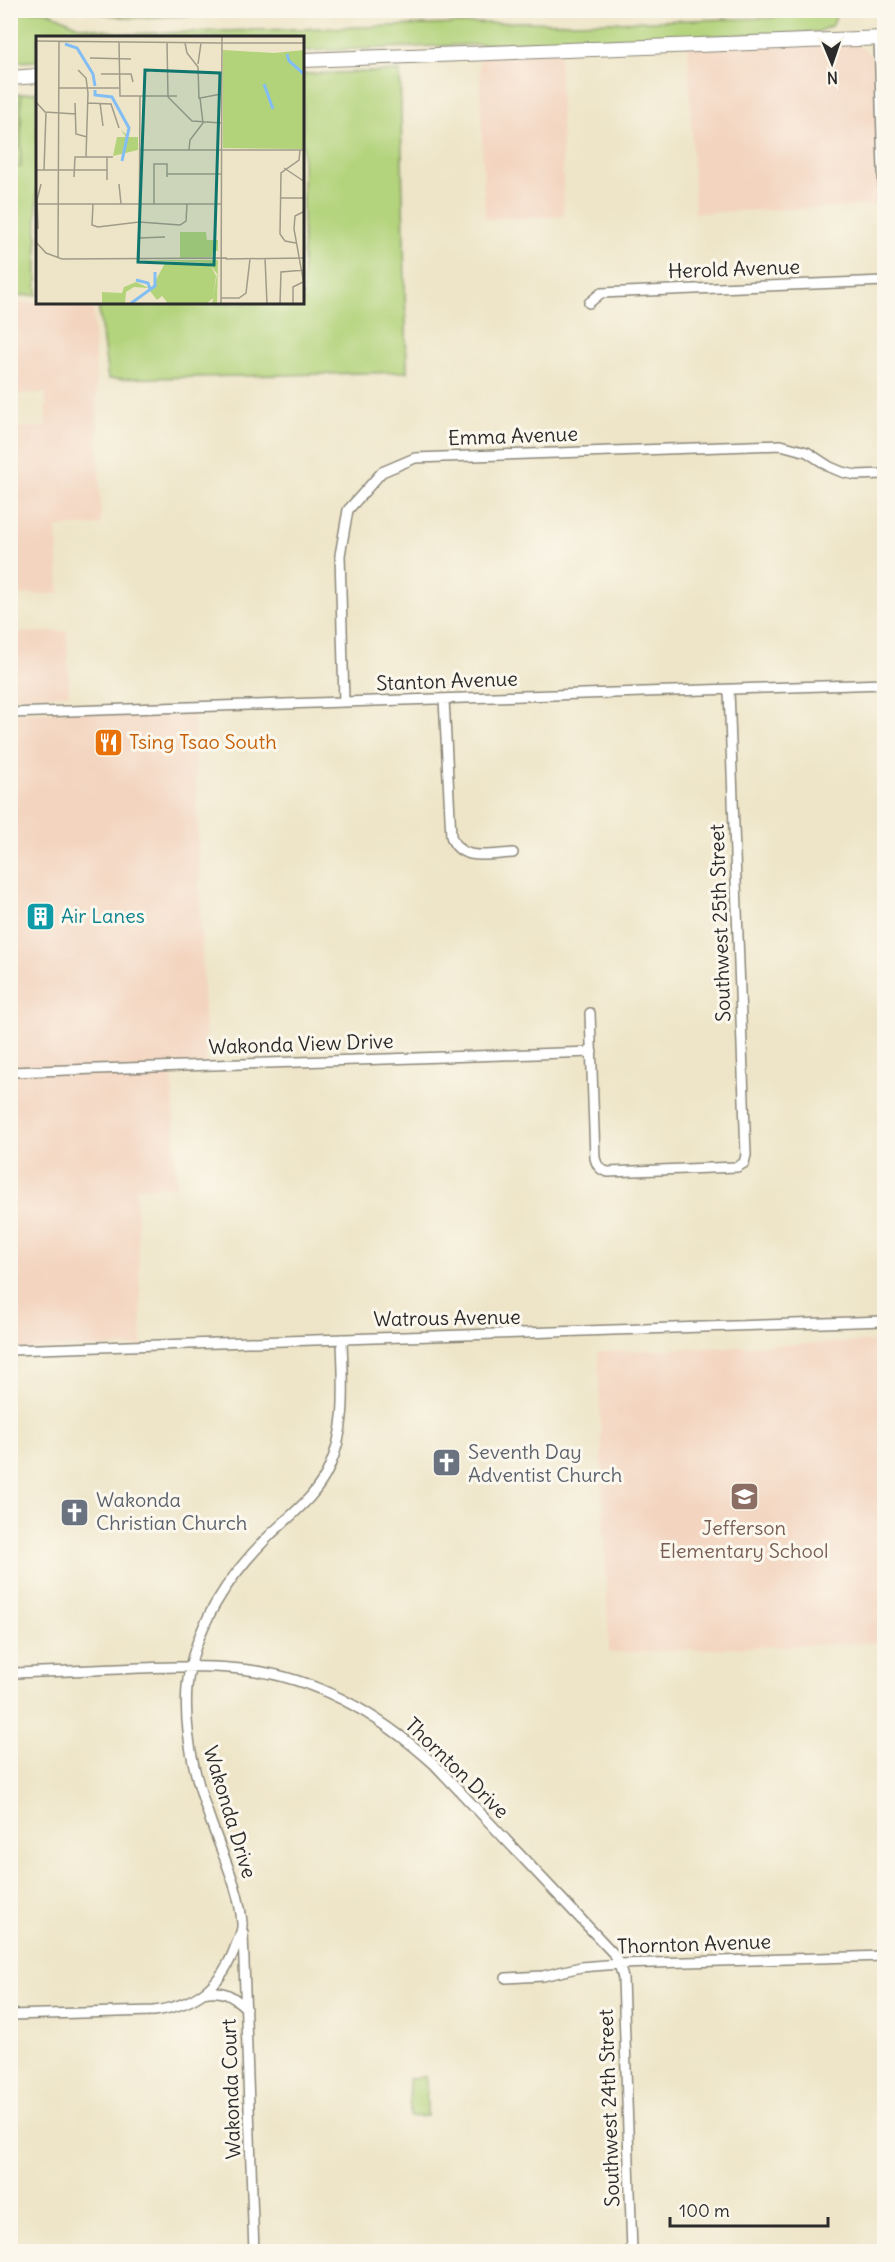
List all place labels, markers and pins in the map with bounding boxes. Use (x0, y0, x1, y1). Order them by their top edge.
restaurant icon: Tsing Tsao South (92, 726, 124, 758)
place label: Tsing Tsao South (129, 729, 277, 754)
building icon: Air Lanes (24, 900, 56, 932)
place label: Air Lanes (61, 903, 145, 928)
place label: Seventh Day Adventist Church (468, 1439, 622, 1487)
church icon: Seventh Day Adventist Church (431, 1447, 463, 1479)
school or university icon: Jefferson Elementary School (728, 1481, 760, 1513)
place label: Wakonda Christian Church (96, 1487, 247, 1535)
church icon: Wakonda Christian Church (59, 1496, 91, 1528)
place label: Jefferson Elementary School (660, 1515, 828, 1563)

